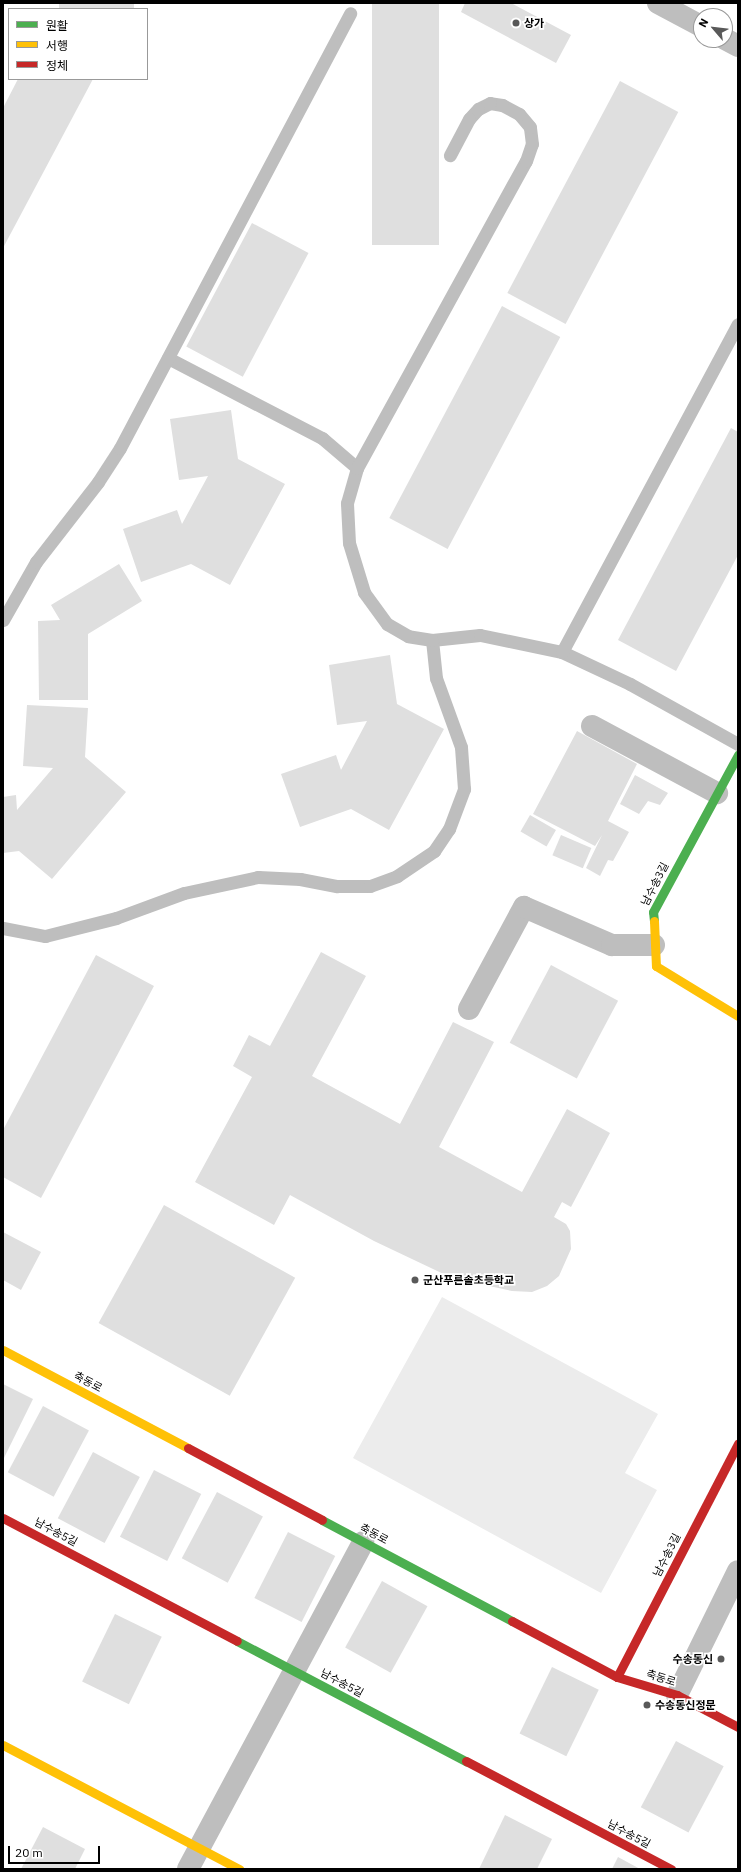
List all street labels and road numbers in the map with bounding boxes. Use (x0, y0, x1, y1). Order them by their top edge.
street label: 남수송3길 (638, 860, 672, 908)
street label: 축동로 (71, 1369, 105, 1395)
street label: 남수송5길 (32, 1515, 80, 1549)
street label: 축동로 (357, 1521, 391, 1547)
street label: 남수송3길 (650, 1531, 684, 1579)
street label: 남수송5길 (318, 1666, 366, 1700)
street label: 축동로 (645, 1667, 677, 1689)
street label: 남수송5길 (605, 1817, 653, 1851)

